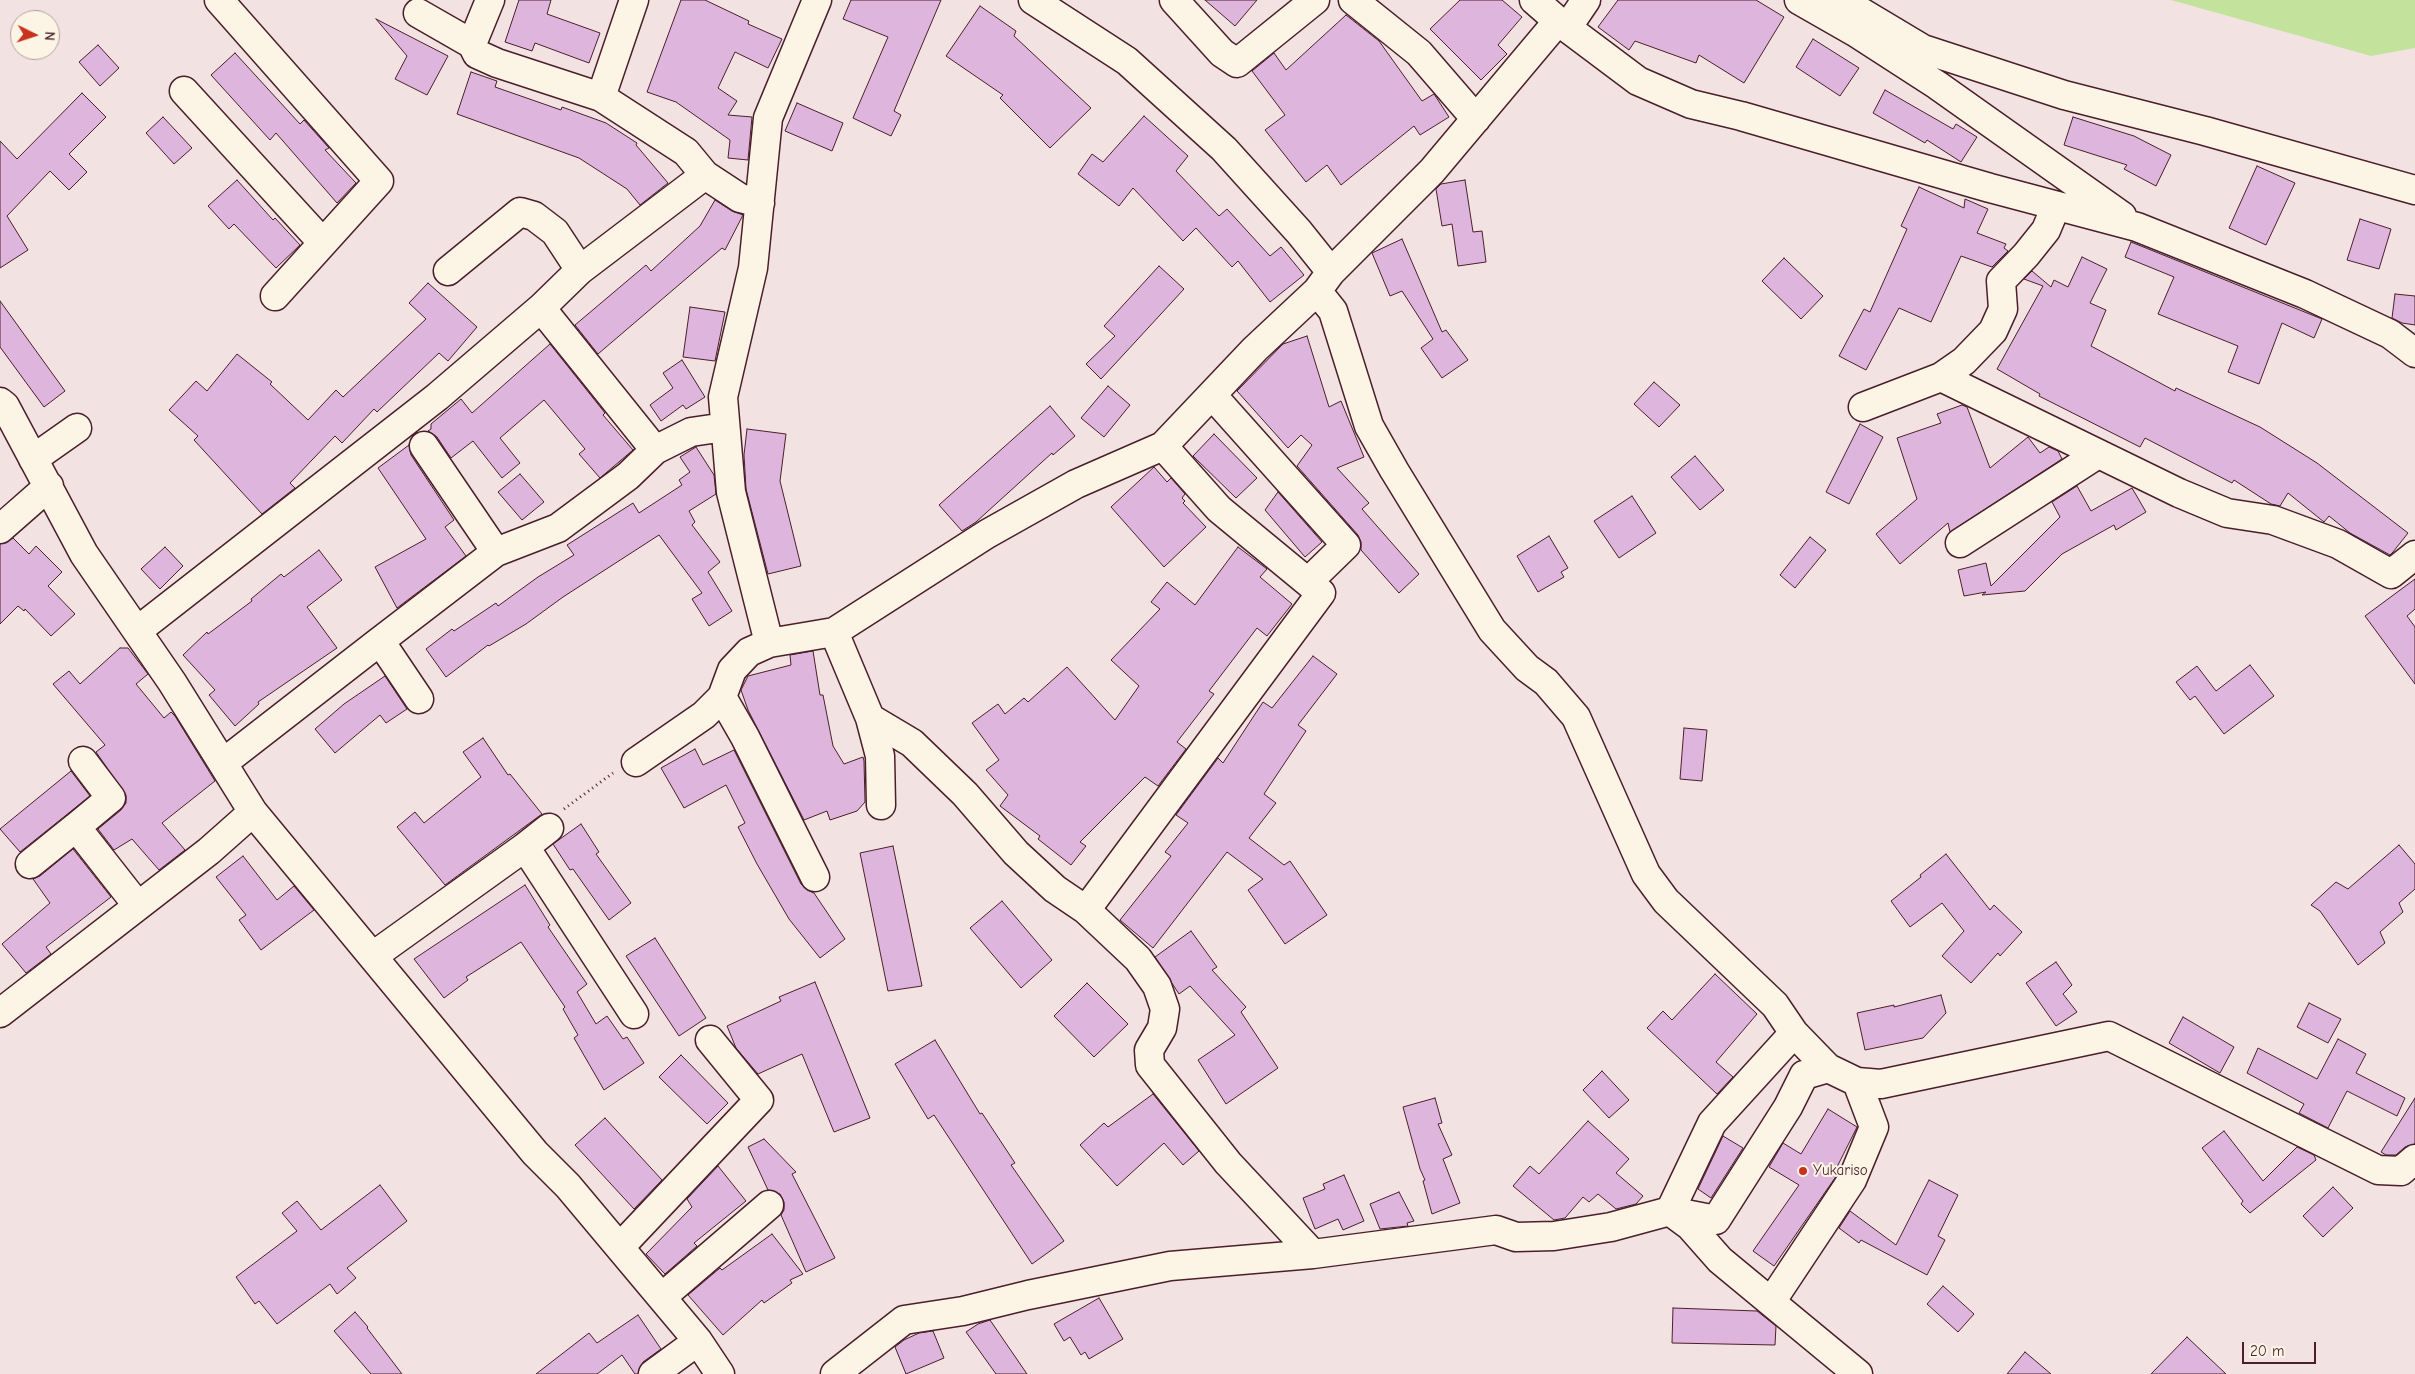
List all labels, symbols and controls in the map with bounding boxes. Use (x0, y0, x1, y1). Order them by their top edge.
north arrow (10, 10, 60, 60)
text: N (41, 31, 58, 41)
place label: Yukariso (1813, 1162, 1868, 1180)
marker: Yukariso (1797, 1165, 1809, 1177)
scale bar (2245, 1332, 2319, 1364)
text: 20 m (2250, 1342, 2284, 1360)

